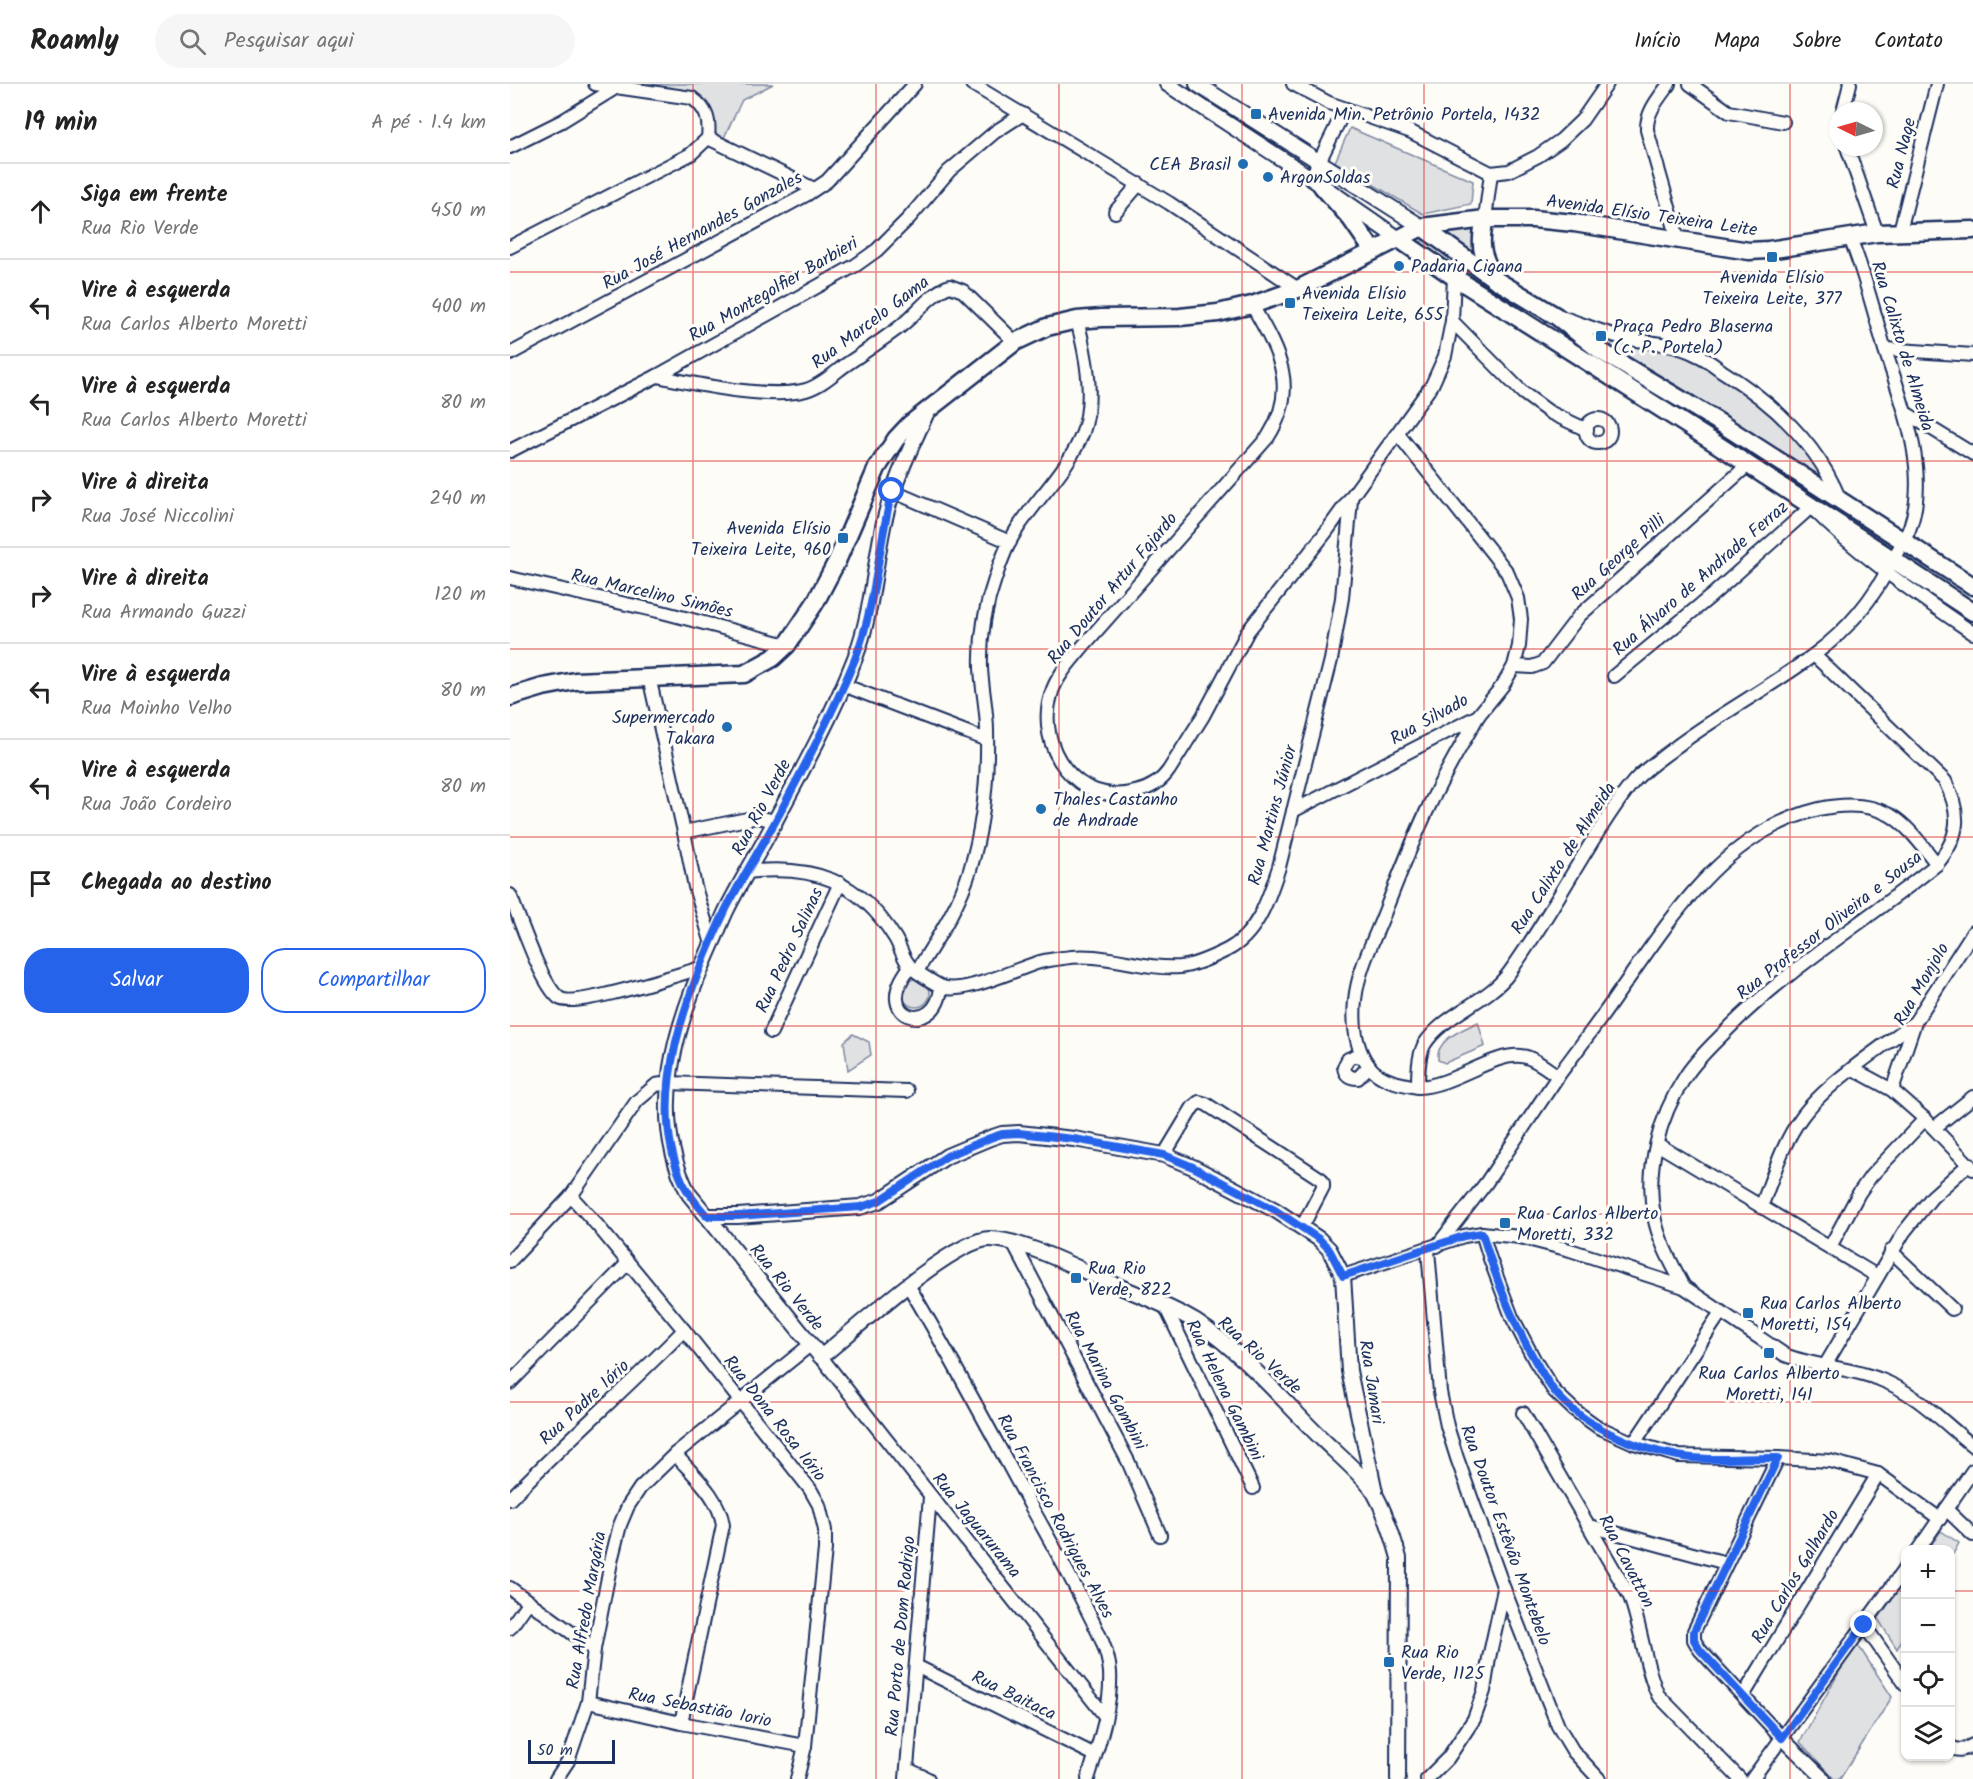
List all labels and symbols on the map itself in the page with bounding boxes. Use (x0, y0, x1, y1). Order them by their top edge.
place label: Avenida Min. Petrônio Portela, 1432 (1268, 101, 1540, 130)
north arrow (1829, 102, 1883, 156)
marker: Avenida Min. Petrônio Portela, 1432 (1249, 107, 1263, 121)
street label: Rua Nage (1880, 115, 1925, 192)
place label: CEA Brasil (1149, 151, 1232, 180)
marker: CEA Brasil (1236, 157, 1250, 171)
street label: Rua José Hernandes Gonzales (597, 164, 809, 299)
place label: ArgonSoldas (1280, 164, 1371, 193)
marker: ArgonSoldas (1261, 170, 1275, 184)
street label: Avenida Elísio Teixeira Leite (1544, 187, 1759, 246)
street label: Rua Montegolfier Barbieri (683, 229, 865, 351)
marker: Avenida Elísio Teixeira Leite, 377 (1765, 250, 1779, 264)
place label: Padaria Cigana (1411, 253, 1523, 282)
street label: Rua Calixto de Almeida (1862, 258, 1941, 435)
marker: Padaria Cigana (1392, 259, 1406, 273)
place label: Avenida Elísio Teixeira Leite, 377 (1702, 264, 1842, 314)
street label: Rua Marcelo Gama (806, 269, 936, 377)
place label: Avenida Elísio Teixeira Leite, 655 (1302, 280, 1445, 330)
marker: Avenida Elísio Teixeira Leite, 655 (1283, 296, 1297, 310)
place label: Praça Pedro Blaserna (c. P. Portela) (1613, 313, 1773, 363)
marker: Praça Pedro Blaserna (c. P. Portela) (1594, 329, 1608, 343)
route start (878, 477, 904, 503)
street label: Rua Álvaro de Andrade Ferraz (1606, 494, 1796, 664)
street label: Rua Doutor Artur Fajardo (1041, 506, 1186, 672)
street label: Rua George Pilli (1565, 507, 1673, 609)
place label: Avenida Elísio Teixeira Leite, 960 (691, 515, 831, 565)
marker: Avenida Elísio Teixeira Leite, 960 (836, 531, 850, 545)
street label: Rua Marcelino Simões (568, 562, 736, 627)
street label: Rua Silvado (1385, 687, 1474, 754)
place label: Supermercado Takara (612, 704, 715, 754)
marker: Supermercado Takara (720, 720, 734, 734)
street label: Rua Martins Júnior (1241, 741, 1306, 889)
street label: Rua Rio Verde (725, 754, 800, 861)
street label: Rua Calixto de Almeida (1504, 777, 1625, 941)
place label: Thales Castanho de Andrade (1053, 786, 1178, 836)
marker: Thales Castanho de Andrade (1034, 802, 1048, 816)
street label: Rua Professor Oliveira e Sousa (1731, 844, 1929, 1008)
street label: Rua Pedro Salinas (749, 883, 832, 1018)
street label: Rua Monjolo (1887, 938, 1958, 1032)
place label: Rua Carlos Alberto Moretti, 332 (1517, 1200, 1658, 1250)
marker: Rua Carlos Alberto Moretti, 332 (1498, 1216, 1512, 1230)
street label: Rua Rio Verde (741, 1238, 830, 1338)
place label: Rua Rio Verde, 822 (1088, 1255, 1172, 1305)
marker: Rua Rio Verde, 822 (1069, 1271, 1083, 1285)
place label: Rua Carlos Alberto Moretti, 154 (1760, 1290, 1901, 1340)
street label: Rua Marina Gambini (1056, 1306, 1154, 1456)
marker: Rua Carlos Alberto Moretti, 154 (1741, 1306, 1755, 1320)
street label: Rua Rio Verde (1210, 1310, 1308, 1402)
street label: Rua Helena Gambini (1177, 1315, 1271, 1467)
street label: Rua Jamari (1350, 1338, 1392, 1427)
marker: Rua Carlos Alberto Moretti, 141 (1762, 1346, 1776, 1360)
street label: Rua Dona Rosa Iório (715, 1349, 833, 1489)
street label: Rua Padre Iório (533, 1353, 637, 1453)
place label: Rua Carlos Alberto Moretti, 141 (1698, 1360, 1840, 1410)
street label: Rua Francisco Rodrigues Alves (988, 1409, 1121, 1625)
street label: Rua Doutor Estêvão Montebelo (1451, 1421, 1558, 1650)
street label: Rua Jaguarurama (924, 1467, 1028, 1585)
street label: Rua Carlos Galhardo (1745, 1504, 1848, 1650)
street label: Rua Cavatton (1590, 1510, 1662, 1614)
street label: Rua Alfredo Margária (559, 1529, 616, 1691)
street label: Rua Porto de Dom Rodrigo (878, 1535, 925, 1738)
route end (1850, 1611, 1876, 1637)
place label: Rua Rio Verde, 1125 (1401, 1639, 1486, 1689)
marker: Rua Rio Verde, 1125 (1382, 1655, 1396, 1669)
street label: Rua Baitaca (966, 1663, 1061, 1729)
street label: Rua Sebastião Iorio (626, 1680, 774, 1737)
scale bar (528, 1737, 615, 1764)

